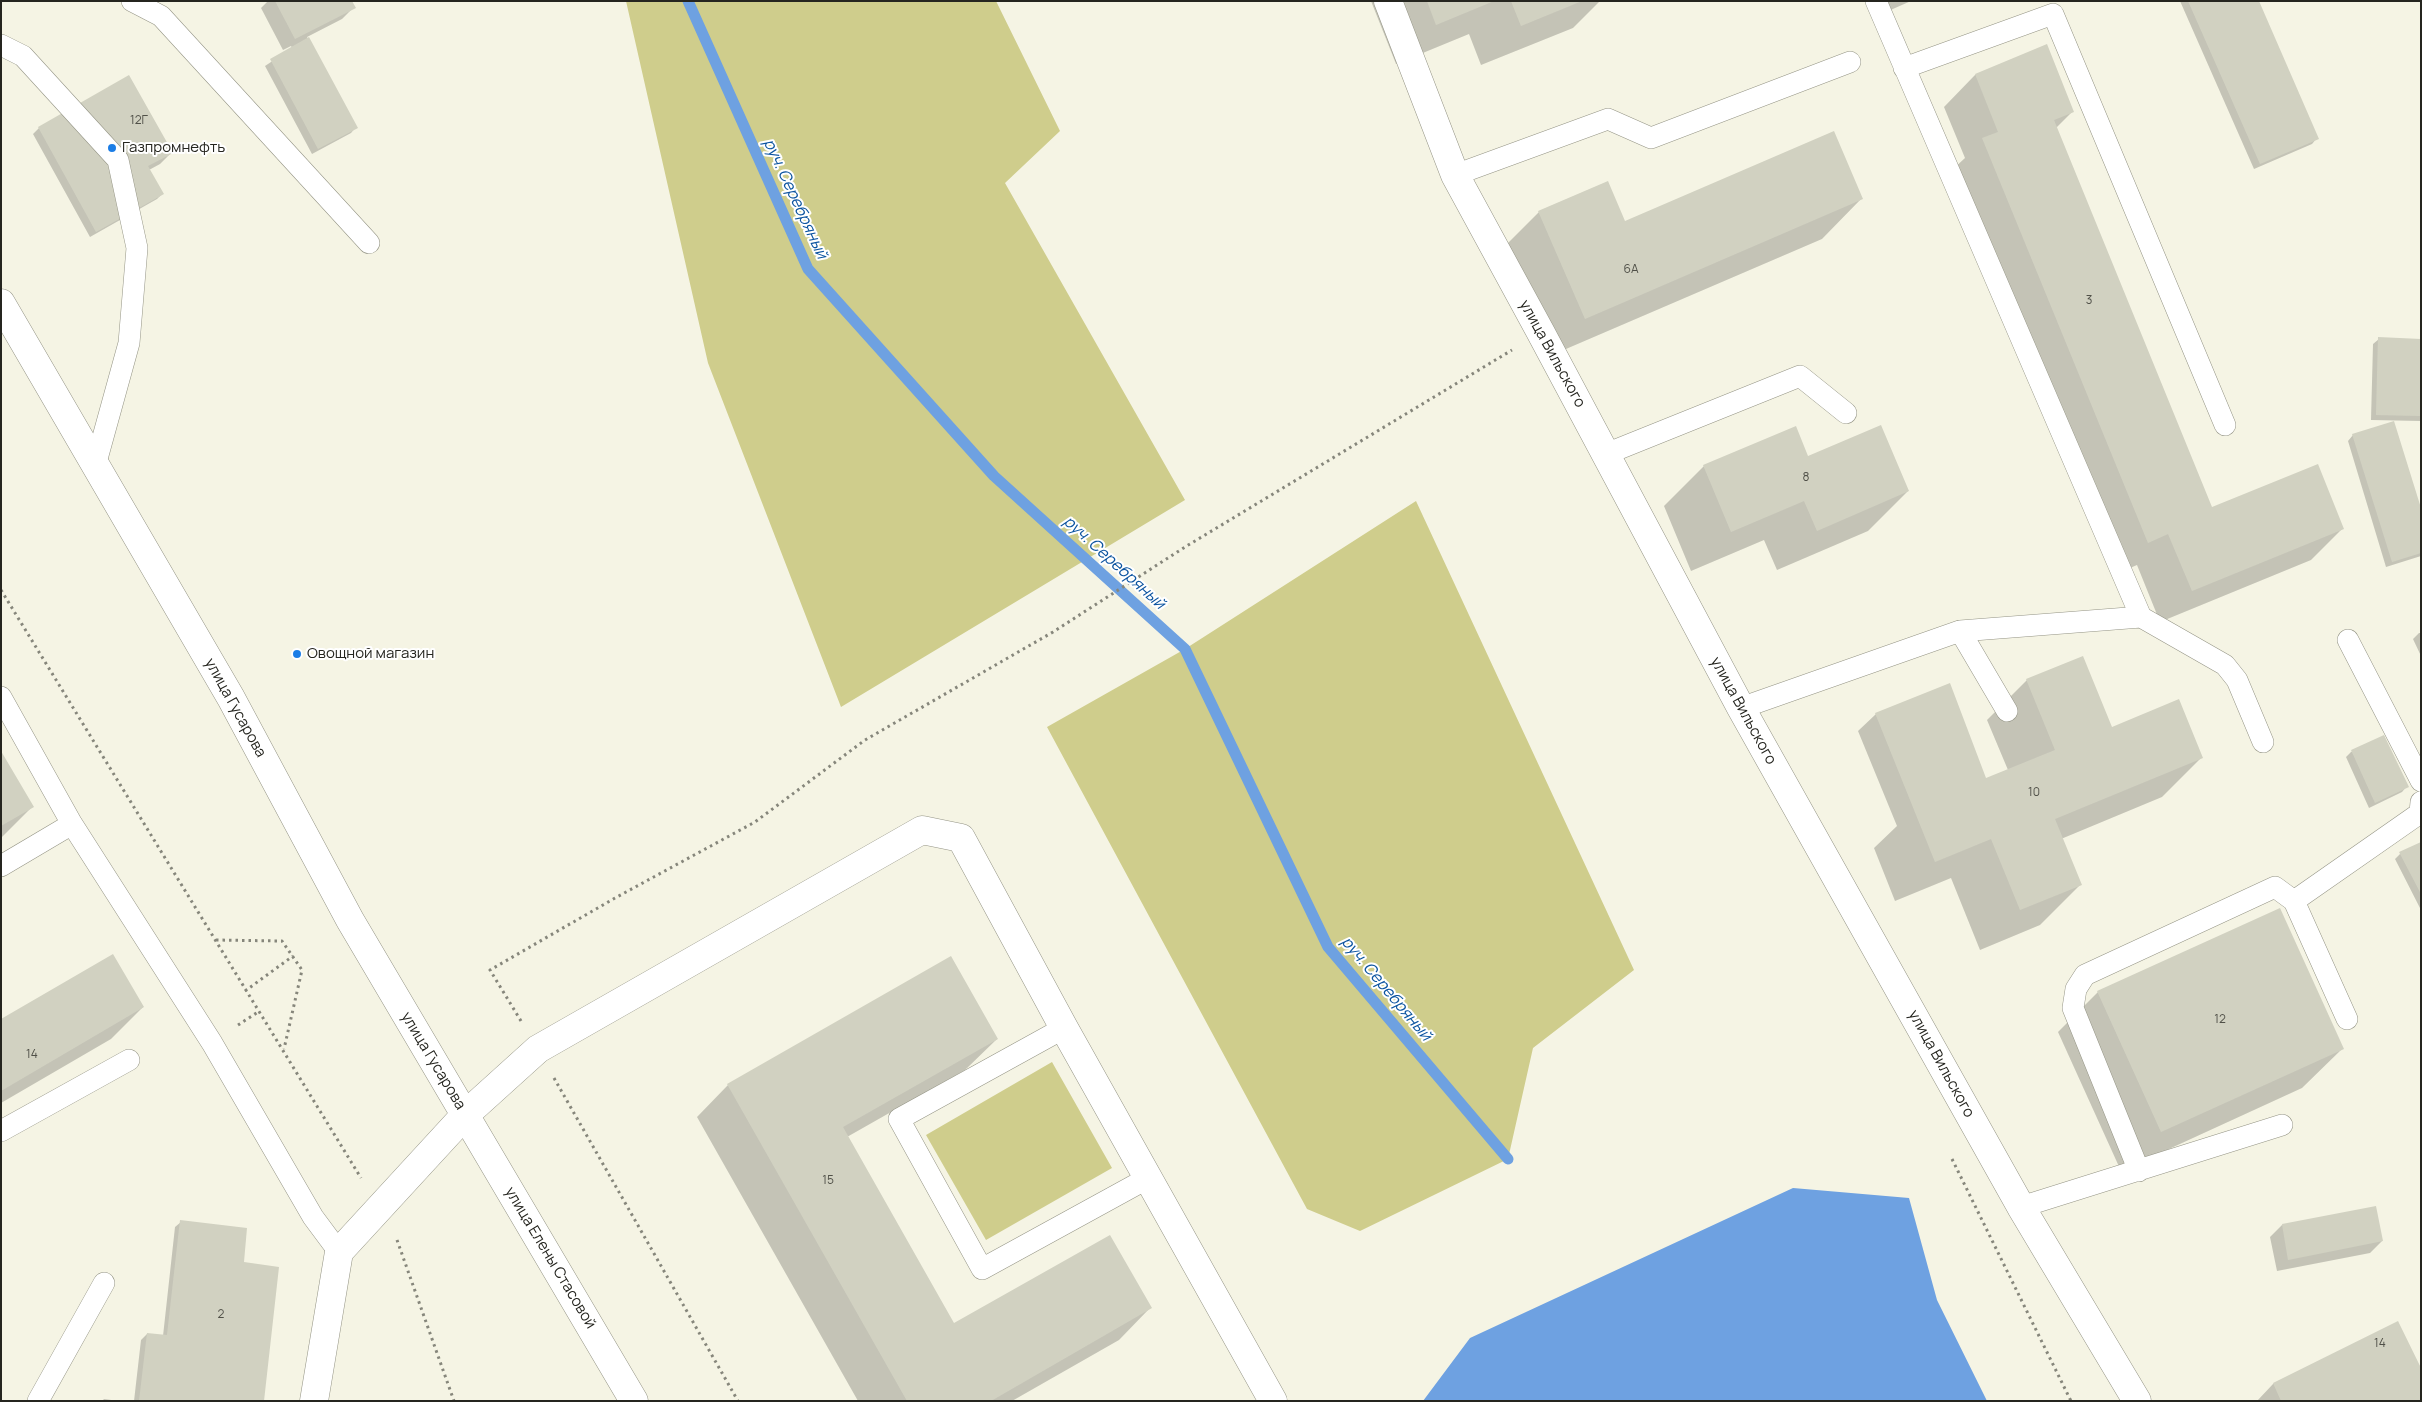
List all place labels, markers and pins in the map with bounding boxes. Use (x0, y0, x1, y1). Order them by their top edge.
place label: Газпромнефть (122, 139, 225, 157)
marker: Газпромнефть (106, 142, 118, 154)
place label: Овощной магазин (307, 645, 434, 663)
marker: Овощной магазин (291, 648, 303, 660)

